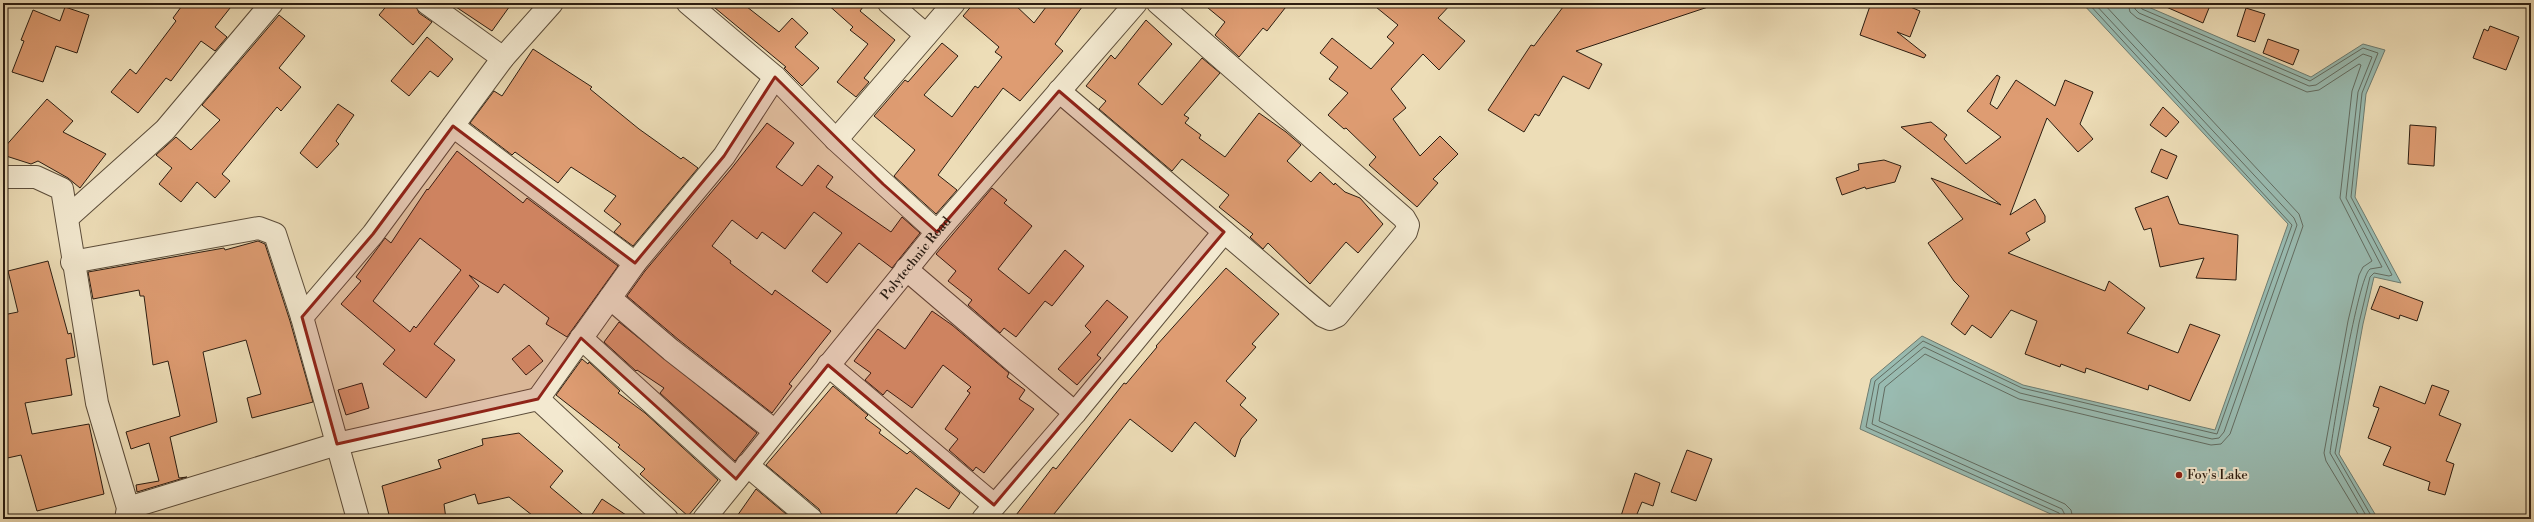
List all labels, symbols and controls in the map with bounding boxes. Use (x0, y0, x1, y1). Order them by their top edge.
street label: Polytechnic Road (877, 213, 955, 303)
place label: Foy's Lake (2187, 467, 2248, 483)
marker: Foy's Lake (2174, 470, 2184, 480)

